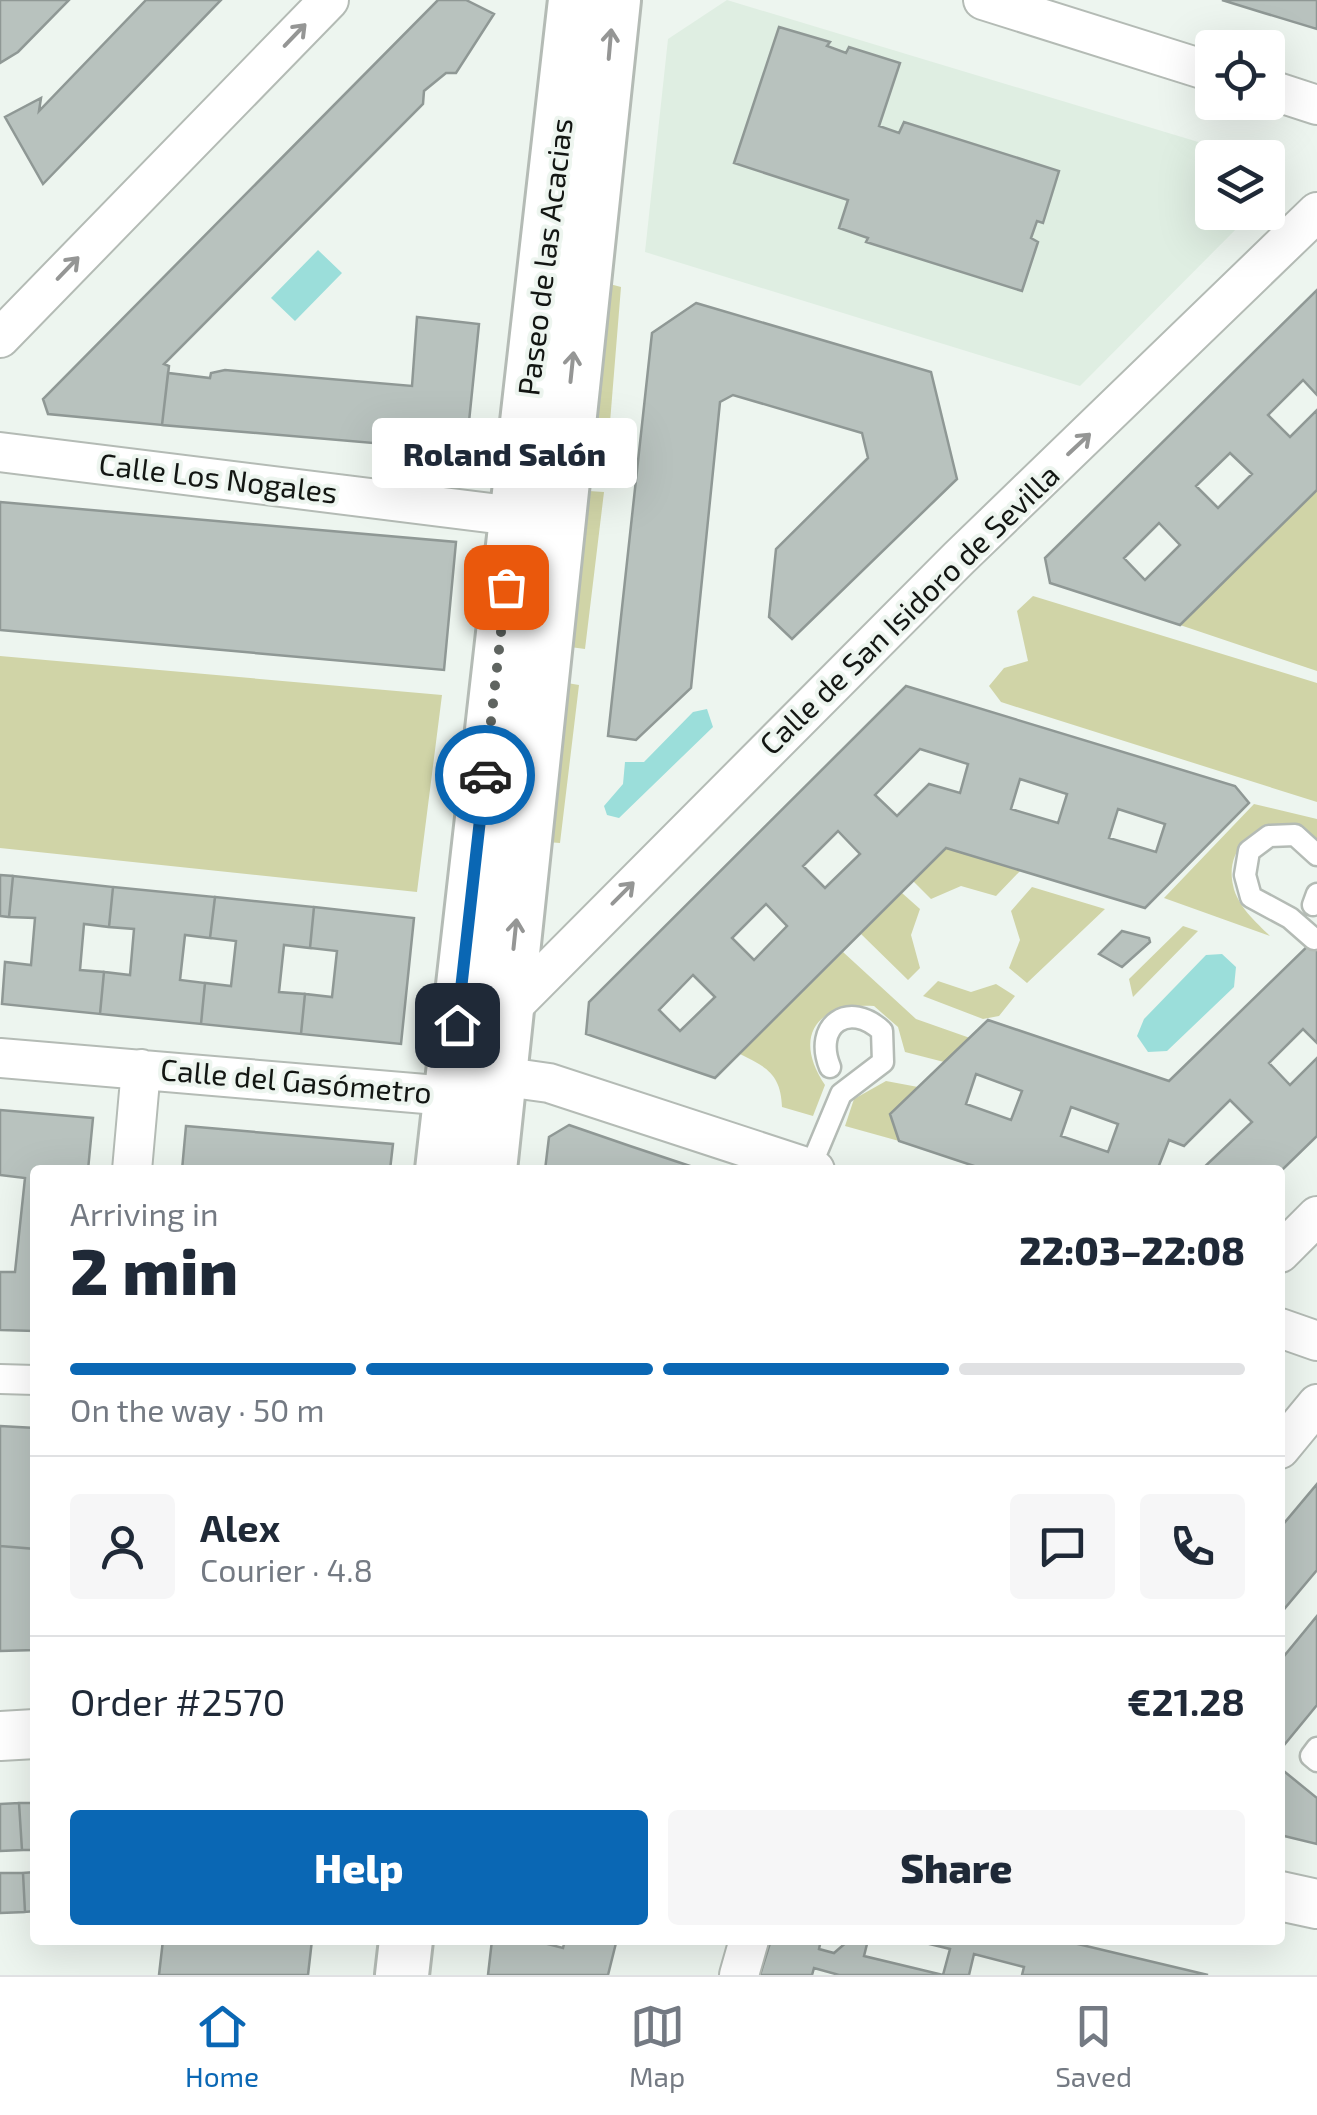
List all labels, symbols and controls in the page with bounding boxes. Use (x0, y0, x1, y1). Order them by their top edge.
one-way arrow (283, 24, 307, 48)
one-way arrow (600, 28, 619, 60)
map controls (1195, 30, 1285, 230)
button: locate (1195, 30, 1285, 120)
street label: Paseo de las Acacias (509, 116, 579, 398)
button: layers (1195, 140, 1285, 230)
one-way arrow (56, 256, 79, 281)
one-way arrow (563, 351, 582, 383)
callout: Roland Salón (374, 417, 638, 487)
one-way arrow (1067, 432, 1091, 456)
text: Roland Salón (403, 434, 606, 472)
street label: Calle Los Nogales (97, 445, 340, 510)
street label: Calle de San Isidoro de Sevilla (751, 456, 1066, 761)
pin (464, 545, 549, 630)
icon: bag (479, 560, 534, 615)
courier (435, 725, 535, 825)
icon: car (458, 748, 513, 803)
one-way arrow (611, 881, 635, 905)
one-way arrow (506, 918, 525, 950)
pin (415, 983, 500, 1068)
icon: home (430, 998, 485, 1053)
street label: Calle del Gasómetro (159, 1050, 433, 1110)
text: Arriving in (70, 1194, 219, 1232)
text: 22:03–22:08 (1019, 1227, 1245, 1273)
text: 2 min (70, 1230, 238, 1308)
text: On the way · 50 m (70, 1390, 325, 1428)
button: person (70, 1494, 175, 1599)
button: chat (1010, 1494, 1115, 1599)
button: phone (1140, 1494, 1245, 1599)
text: Alex (200, 1504, 280, 1550)
text: Courier · 4.8 (200, 1550, 373, 1588)
text: Order #2570 (70, 1678, 285, 1724)
text: €21.28 (1127, 1678, 1245, 1724)
button: Help (70, 1810, 648, 1925)
button: Share (668, 1810, 1245, 1925)
tab: Home (185, 1999, 259, 2093)
tab: Map (629, 1999, 685, 2093)
tab: Saved (1055, 1999, 1132, 2093)

